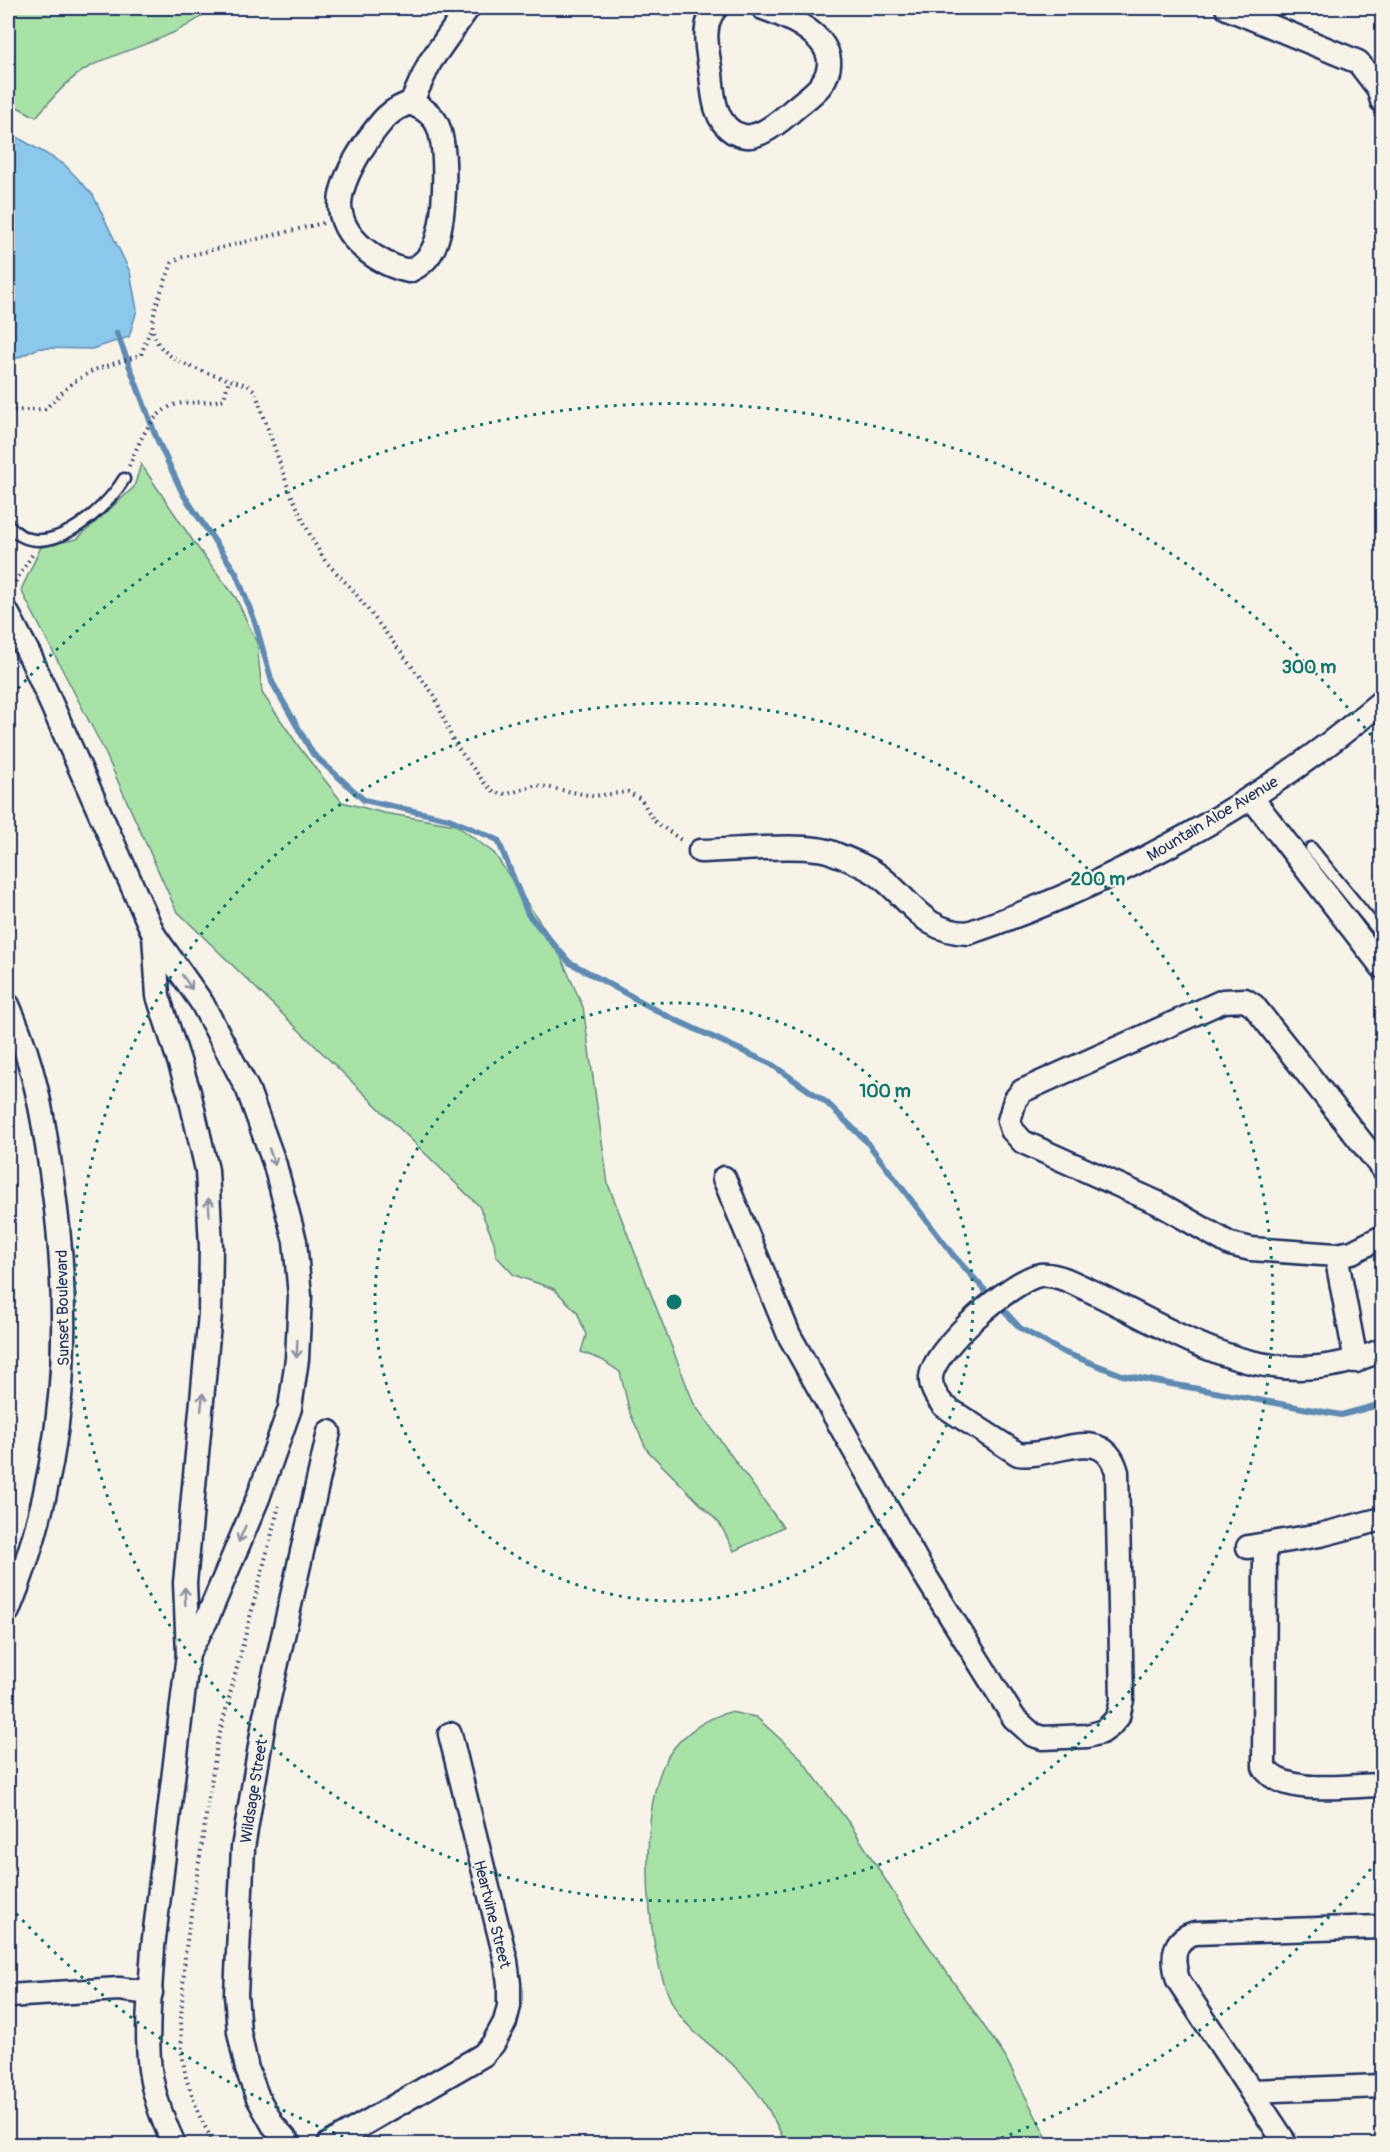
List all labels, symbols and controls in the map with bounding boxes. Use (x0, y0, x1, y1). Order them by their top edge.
text: 300 m (1282, 656, 1336, 679)
street label: Mountain Aloe Avenue (1143, 772, 1282, 866)
text: 200 m (1071, 868, 1125, 891)
one-way arrow (181, 974, 193, 990)
text: 100 m (859, 1080, 911, 1103)
one-way arrow (268, 1147, 279, 1166)
one-way arrow (203, 1198, 215, 1218)
street label: Sunset Boulevard (52, 1250, 74, 1366)
centre of rings (664, 1292, 684, 1312)
one-way arrow (292, 1338, 303, 1358)
one-way arrow (197, 1392, 208, 1412)
one-way arrow (236, 1525, 247, 1543)
one-way arrow (180, 1586, 191, 1606)
street label: Wildsage Street (236, 1737, 272, 1845)
street label: Heartvine Street (469, 1858, 515, 1971)

